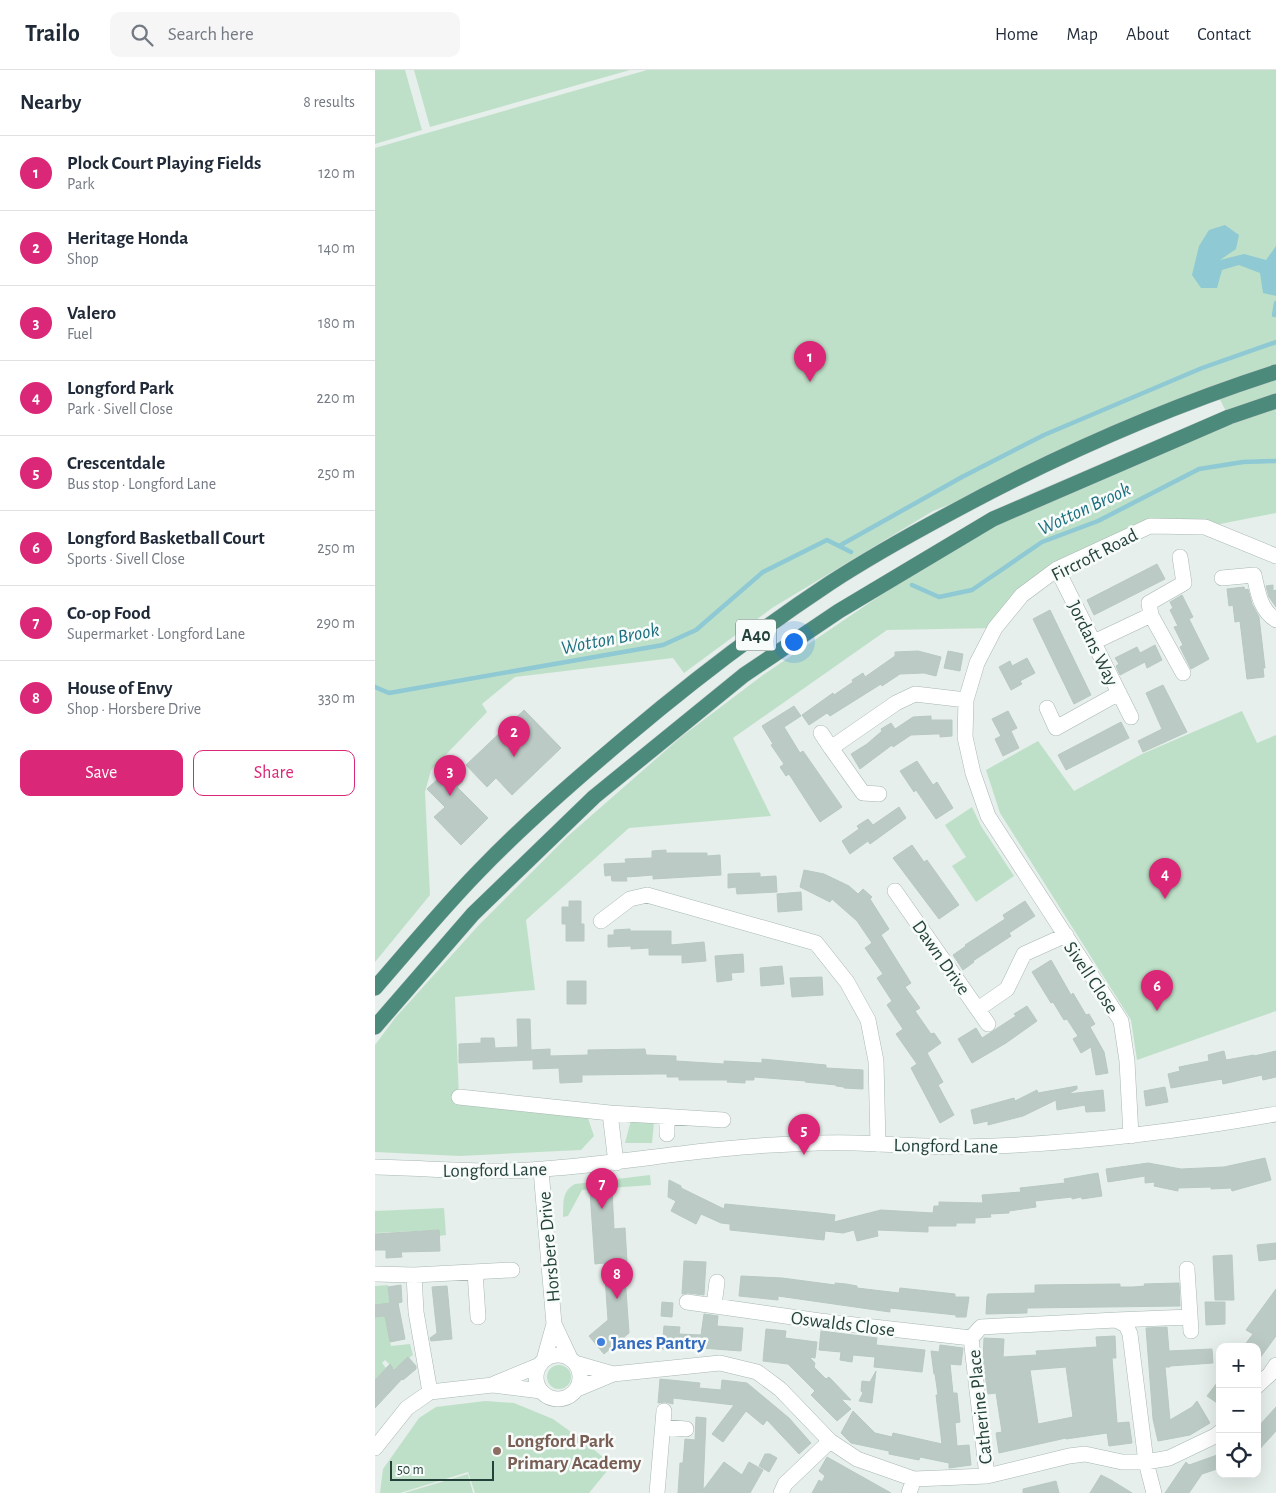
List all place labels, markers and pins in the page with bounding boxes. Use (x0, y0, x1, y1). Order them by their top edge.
pin: 1 (794, 341, 826, 382)
pin: 2 (498, 716, 530, 757)
pin: 3 (434, 755, 466, 796)
pin: 4 (1149, 858, 1181, 899)
pin: 6 (1141, 970, 1173, 1011)
pin: 5 (788, 1114, 820, 1155)
pin: 7 (586, 1168, 618, 1209)
pin: 8 (601, 1258, 633, 1299)
place label: Janes Pantry (611, 1334, 707, 1353)
marker: Janes Pantry (595, 1336, 607, 1348)
place label: Longford Park Primary Academy (507, 1432, 642, 1473)
marker: Longford Park Primary Academy (491, 1445, 503, 1457)

